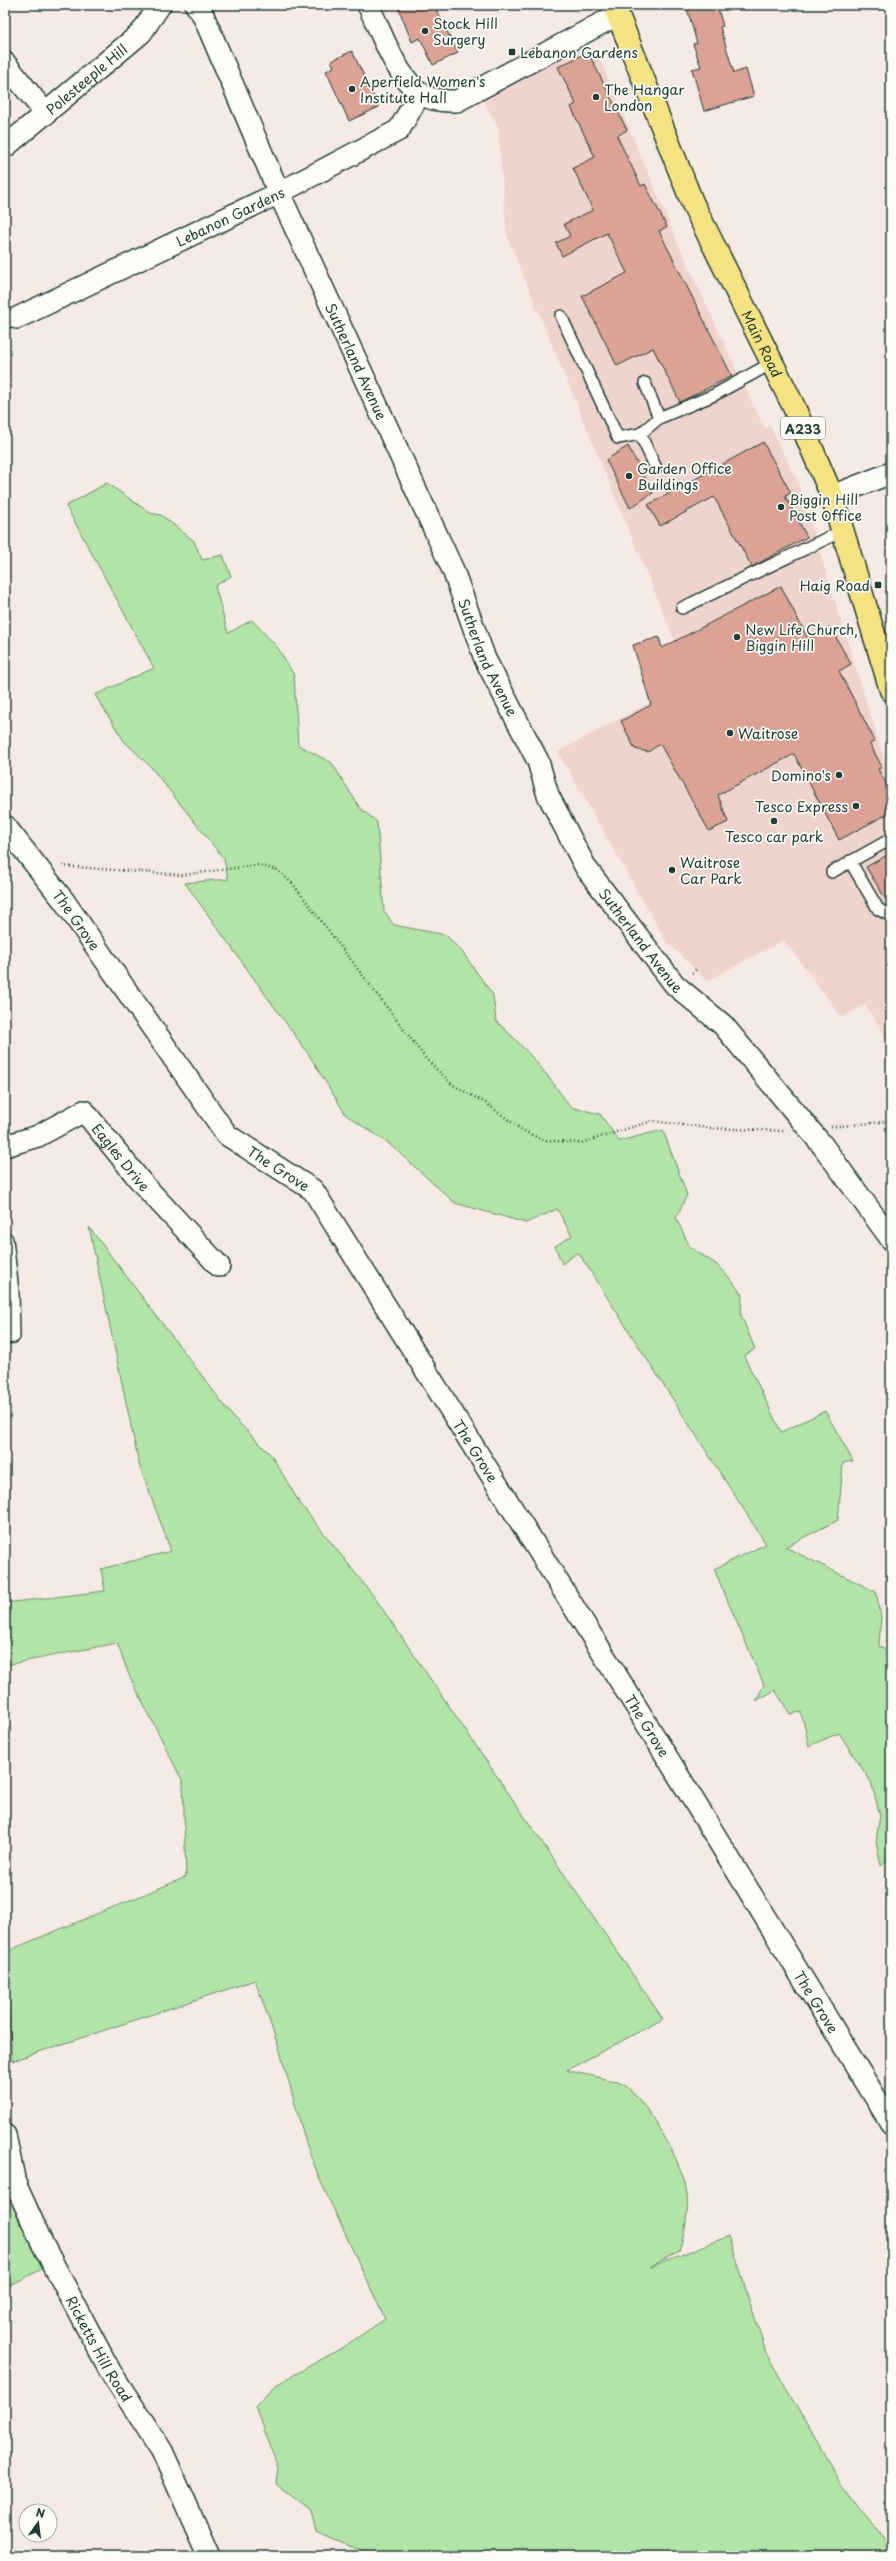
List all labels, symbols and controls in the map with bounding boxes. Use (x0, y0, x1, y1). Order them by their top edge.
place label: Stock Hill Surgery (433, 13, 498, 50)
marker: Stock Hill Surgery (420, 26, 430, 36)
street label: Polesteeple Hill (41, 39, 131, 119)
place label: Lebanon Gardens (520, 42, 638, 63)
marker: Lebanon Gardens (507, 47, 517, 57)
place label: Aperfield Women's Institute Hall (360, 71, 485, 108)
place label: The Hangar London (604, 79, 685, 116)
marker: Aperfield Women's Institute Hall (347, 84, 357, 94)
marker: The Hangar London (591, 92, 601, 102)
street label: Lebanon Gardens (172, 182, 288, 251)
street label: Sutherland Avenue (321, 299, 393, 423)
street label: Main Road (737, 306, 788, 381)
road number: A233 (781, 417, 825, 439)
place label: Garden Office Buildings (637, 458, 732, 495)
marker: Garden Office Buildings (624, 471, 634, 481)
place label: Biggin Hill Post Office (789, 489, 862, 526)
marker: Biggin Hill Post Office (776, 502, 786, 512)
place label: Haig Road (800, 575, 870, 596)
marker: Haig Road (873, 580, 883, 590)
street label: Sutherland Avenue (453, 595, 523, 720)
place label: New Life Church, Biggin Hill (745, 619, 858, 656)
marker: New Life Church, Biggin Hill (732, 632, 742, 642)
place label: Waitrose (738, 723, 798, 744)
marker: Waitrose (725, 728, 735, 738)
place label: Domino's (771, 765, 831, 786)
marker: Domino's (834, 770, 844, 780)
place label: Tesco Express (755, 796, 848, 817)
marker: Tesco Express (851, 801, 861, 811)
marker: Tesco car park (769, 816, 779, 826)
place label: Tesco car park (725, 826, 824, 847)
place label: Waitrose Car Park (680, 852, 742, 889)
marker: Waitrose Car Park (667, 865, 677, 875)
street label: Sutherland Avenue (594, 883, 687, 998)
street label: The Grove (48, 885, 106, 954)
street label: Eagles Drive (87, 1119, 155, 1196)
street label: The Grove (244, 1140, 314, 1196)
street label: The Grove (448, 1415, 503, 1486)
street label: The Grove (620, 1690, 675, 1761)
street label: The Grove (789, 1966, 844, 2037)
street label: Ricketts Hill Road (61, 2292, 138, 2406)
north arrow (18, 2503, 58, 2543)
text: N (34, 2504, 47, 2522)

